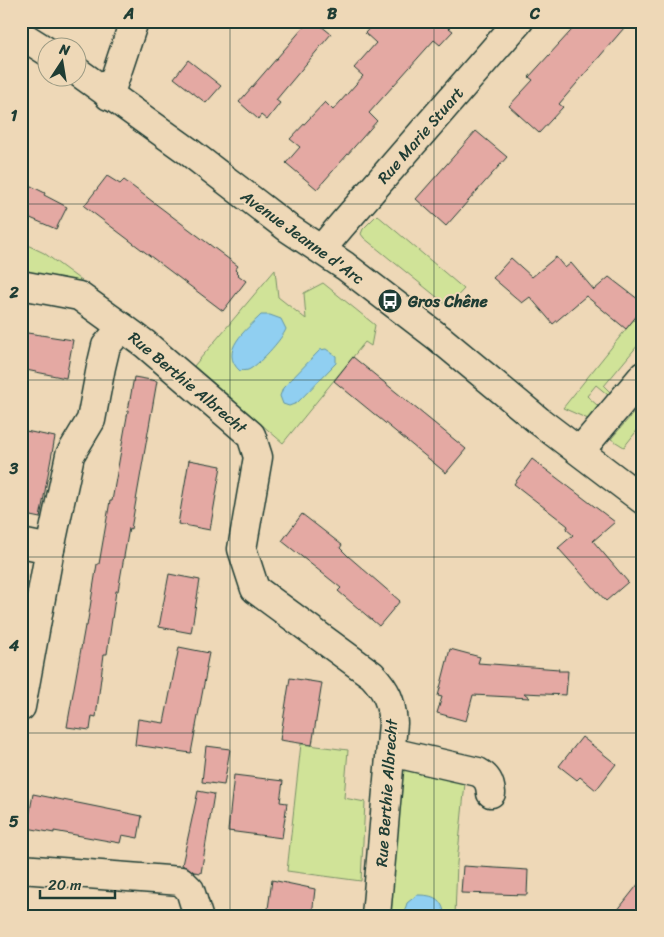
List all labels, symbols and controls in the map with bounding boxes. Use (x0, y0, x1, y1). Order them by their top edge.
text: A (123, 0, 134, 28)
text: B (327, 0, 338, 28)
text: C (529, 0, 541, 28)
text: N (56, 36, 72, 63)
north arrow (38, 38, 88, 88)
street label: Rue Marie Stuart (370, 80, 471, 191)
text: 1 (11, 101, 18, 130)
street label: Avenue Jeanne d'Arc (234, 182, 371, 293)
text: 2 (8, 278, 19, 307)
place label: Gros Chêne (407, 287, 488, 316)
bus stop icon: Gros Chêne (377, 288, 403, 314)
street label: Rue Berthie Albrecht (122, 324, 254, 441)
text: 3 (9, 454, 19, 483)
text: 4 (8, 631, 19, 660)
street label: Rue Berthie Albrecht (367, 718, 406, 868)
text: 5 (9, 807, 19, 836)
scale bar (40, 867, 115, 899)
text: 20 m (48, 872, 82, 898)

